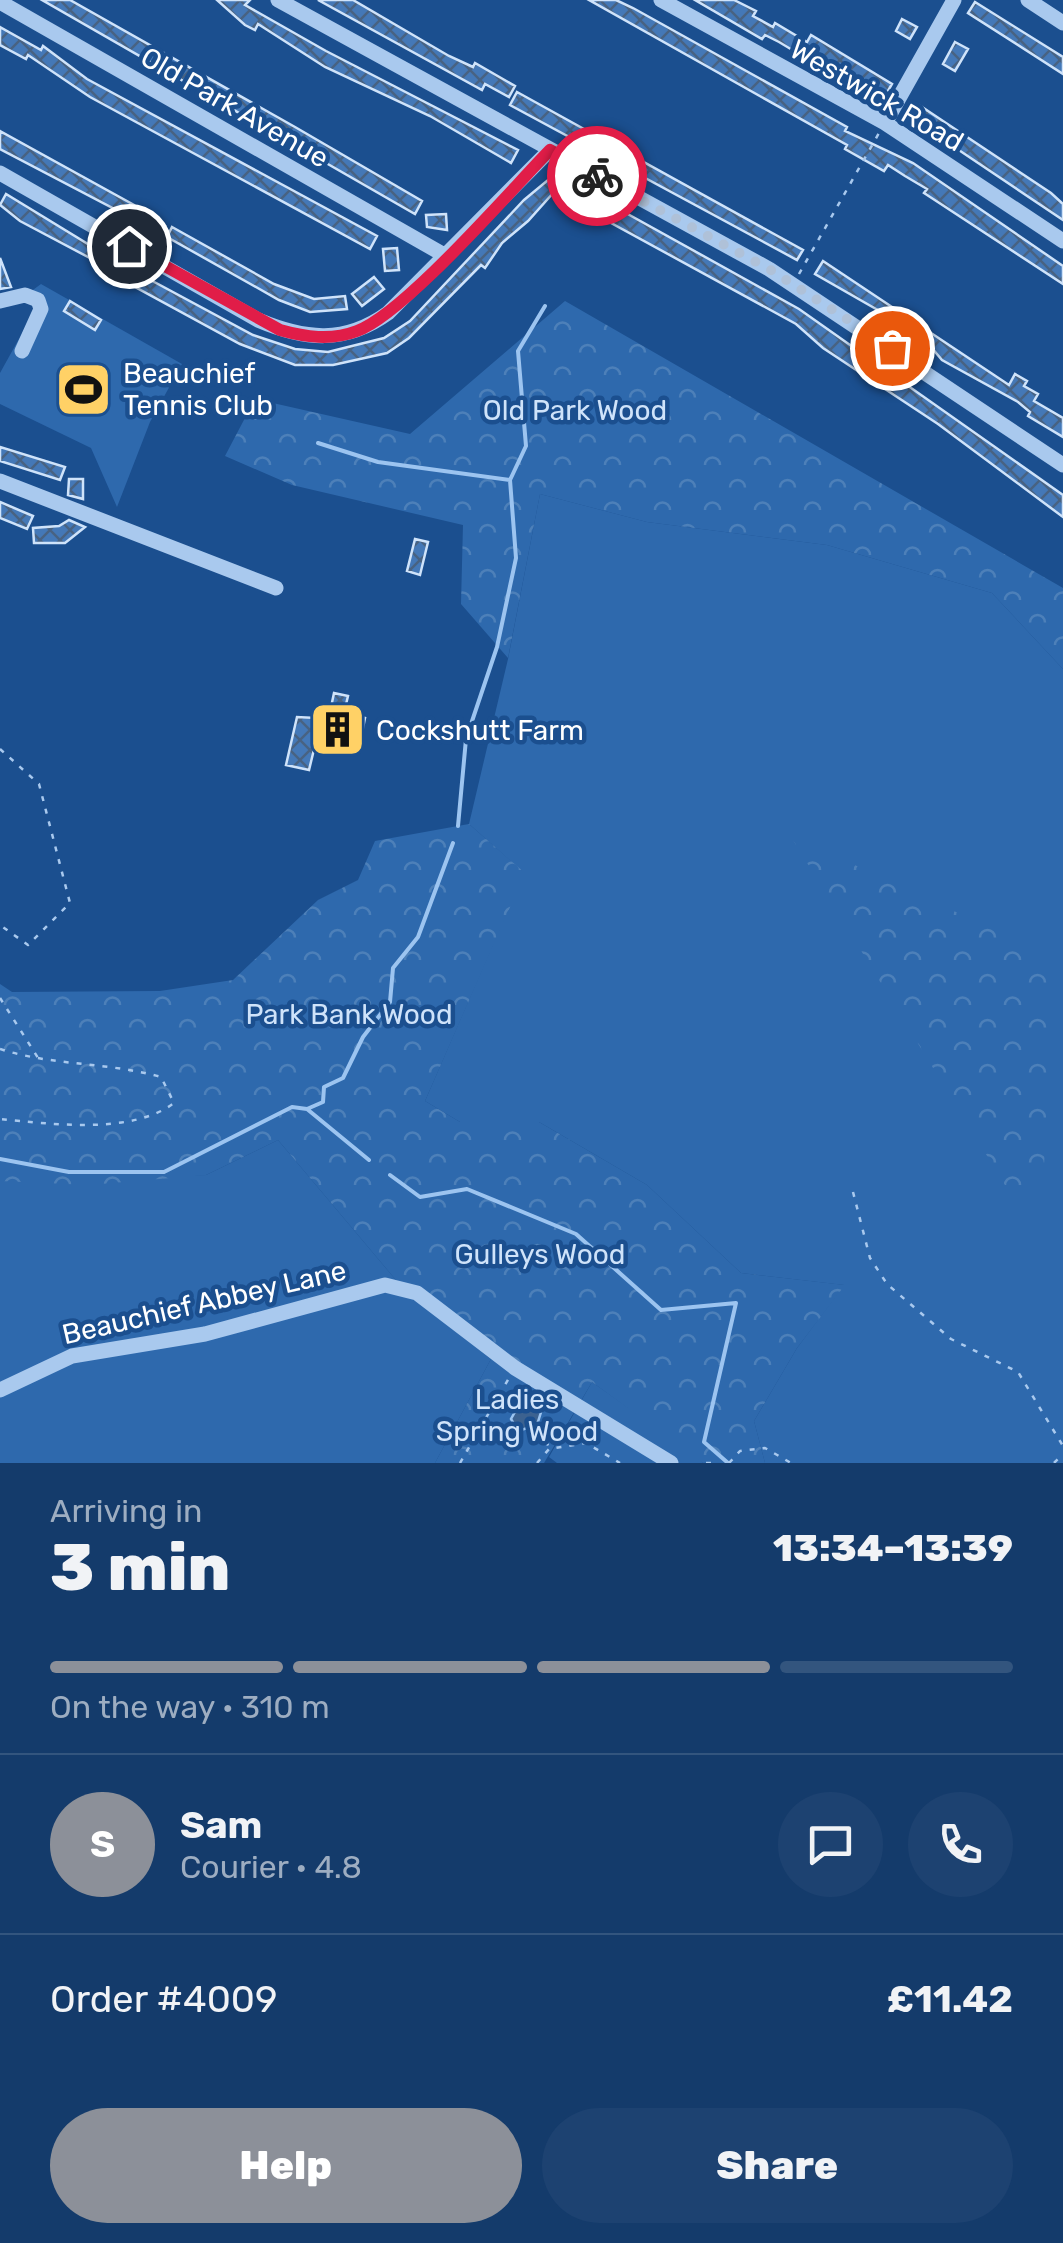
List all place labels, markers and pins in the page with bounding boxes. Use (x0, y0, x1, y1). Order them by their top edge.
pin (87, 204, 172, 289)
pin (850, 306, 935, 391)
place label: Beauchief Tennis Club (123, 357, 273, 422)
sports icon: Beauchief Tennis Club (54, 359, 114, 419)
building icon: Cockshutt Farm (307, 700, 367, 760)
place label: Cockshutt Farm (376, 714, 584, 747)

